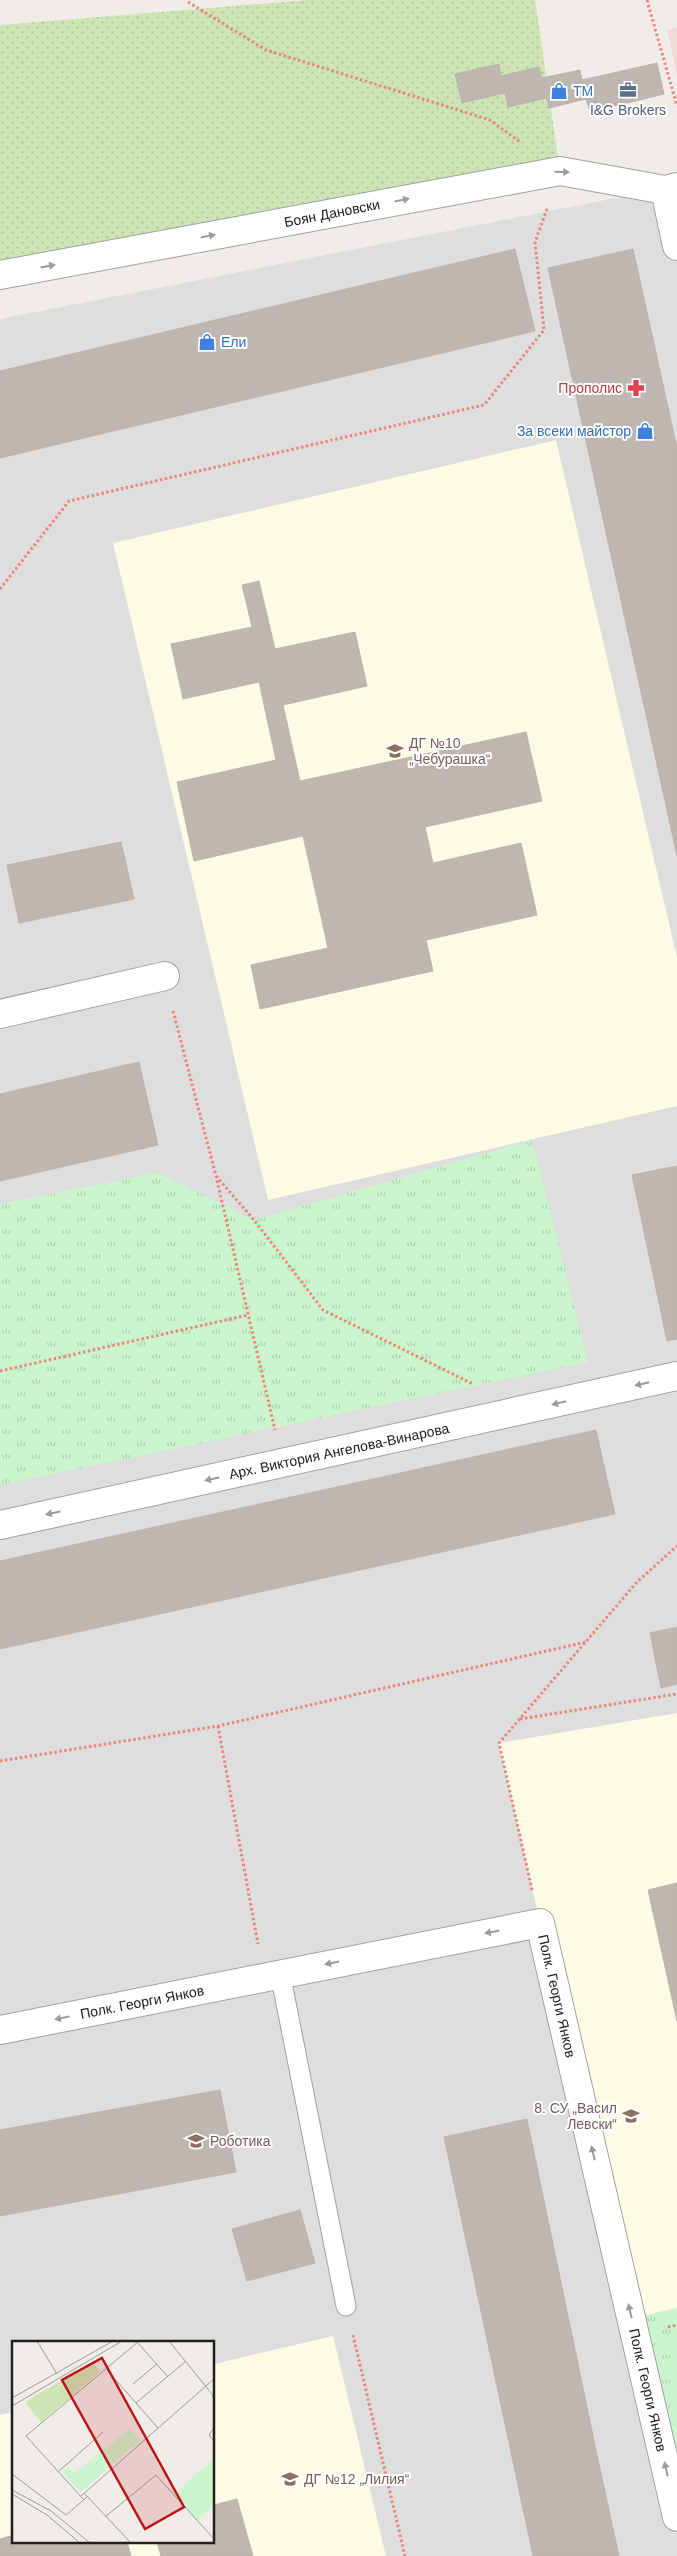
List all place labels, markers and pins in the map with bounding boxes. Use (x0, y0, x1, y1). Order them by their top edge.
office icon: I&G Brokers (618, 80, 638, 100)
shop icon: TM (549, 81, 569, 101)
place label: TM (573, 83, 593, 99)
place label: I&G Brokers (590, 102, 666, 118)
shop icon: Ели (197, 332, 217, 352)
place label: Ели (221, 334, 246, 350)
pharmacy icon: Прополис (626, 378, 646, 398)
place label: Прополис (558, 380, 622, 396)
shop icon: За всеки майстор (635, 421, 655, 441)
place label: За всеки майстор (517, 423, 631, 439)
place label: ДГ №10 „Чебурашка“ (409, 735, 491, 767)
school or university icon: ДГ №10 „Чебурашка“ (385, 741, 405, 761)
place label: 8. СУ „Васил Левски“ (534, 2100, 617, 2132)
school or university icon: 8. СУ „Васил Левски“ (621, 2106, 641, 2126)
school or university icon: Роботика (186, 2131, 206, 2151)
place label: Роботика (210, 2133, 271, 2149)
school or university icon: ДГ №12 „Лилия“ (280, 2469, 300, 2489)
place label: ДГ №12 „Лилия“ (304, 2471, 410, 2487)

